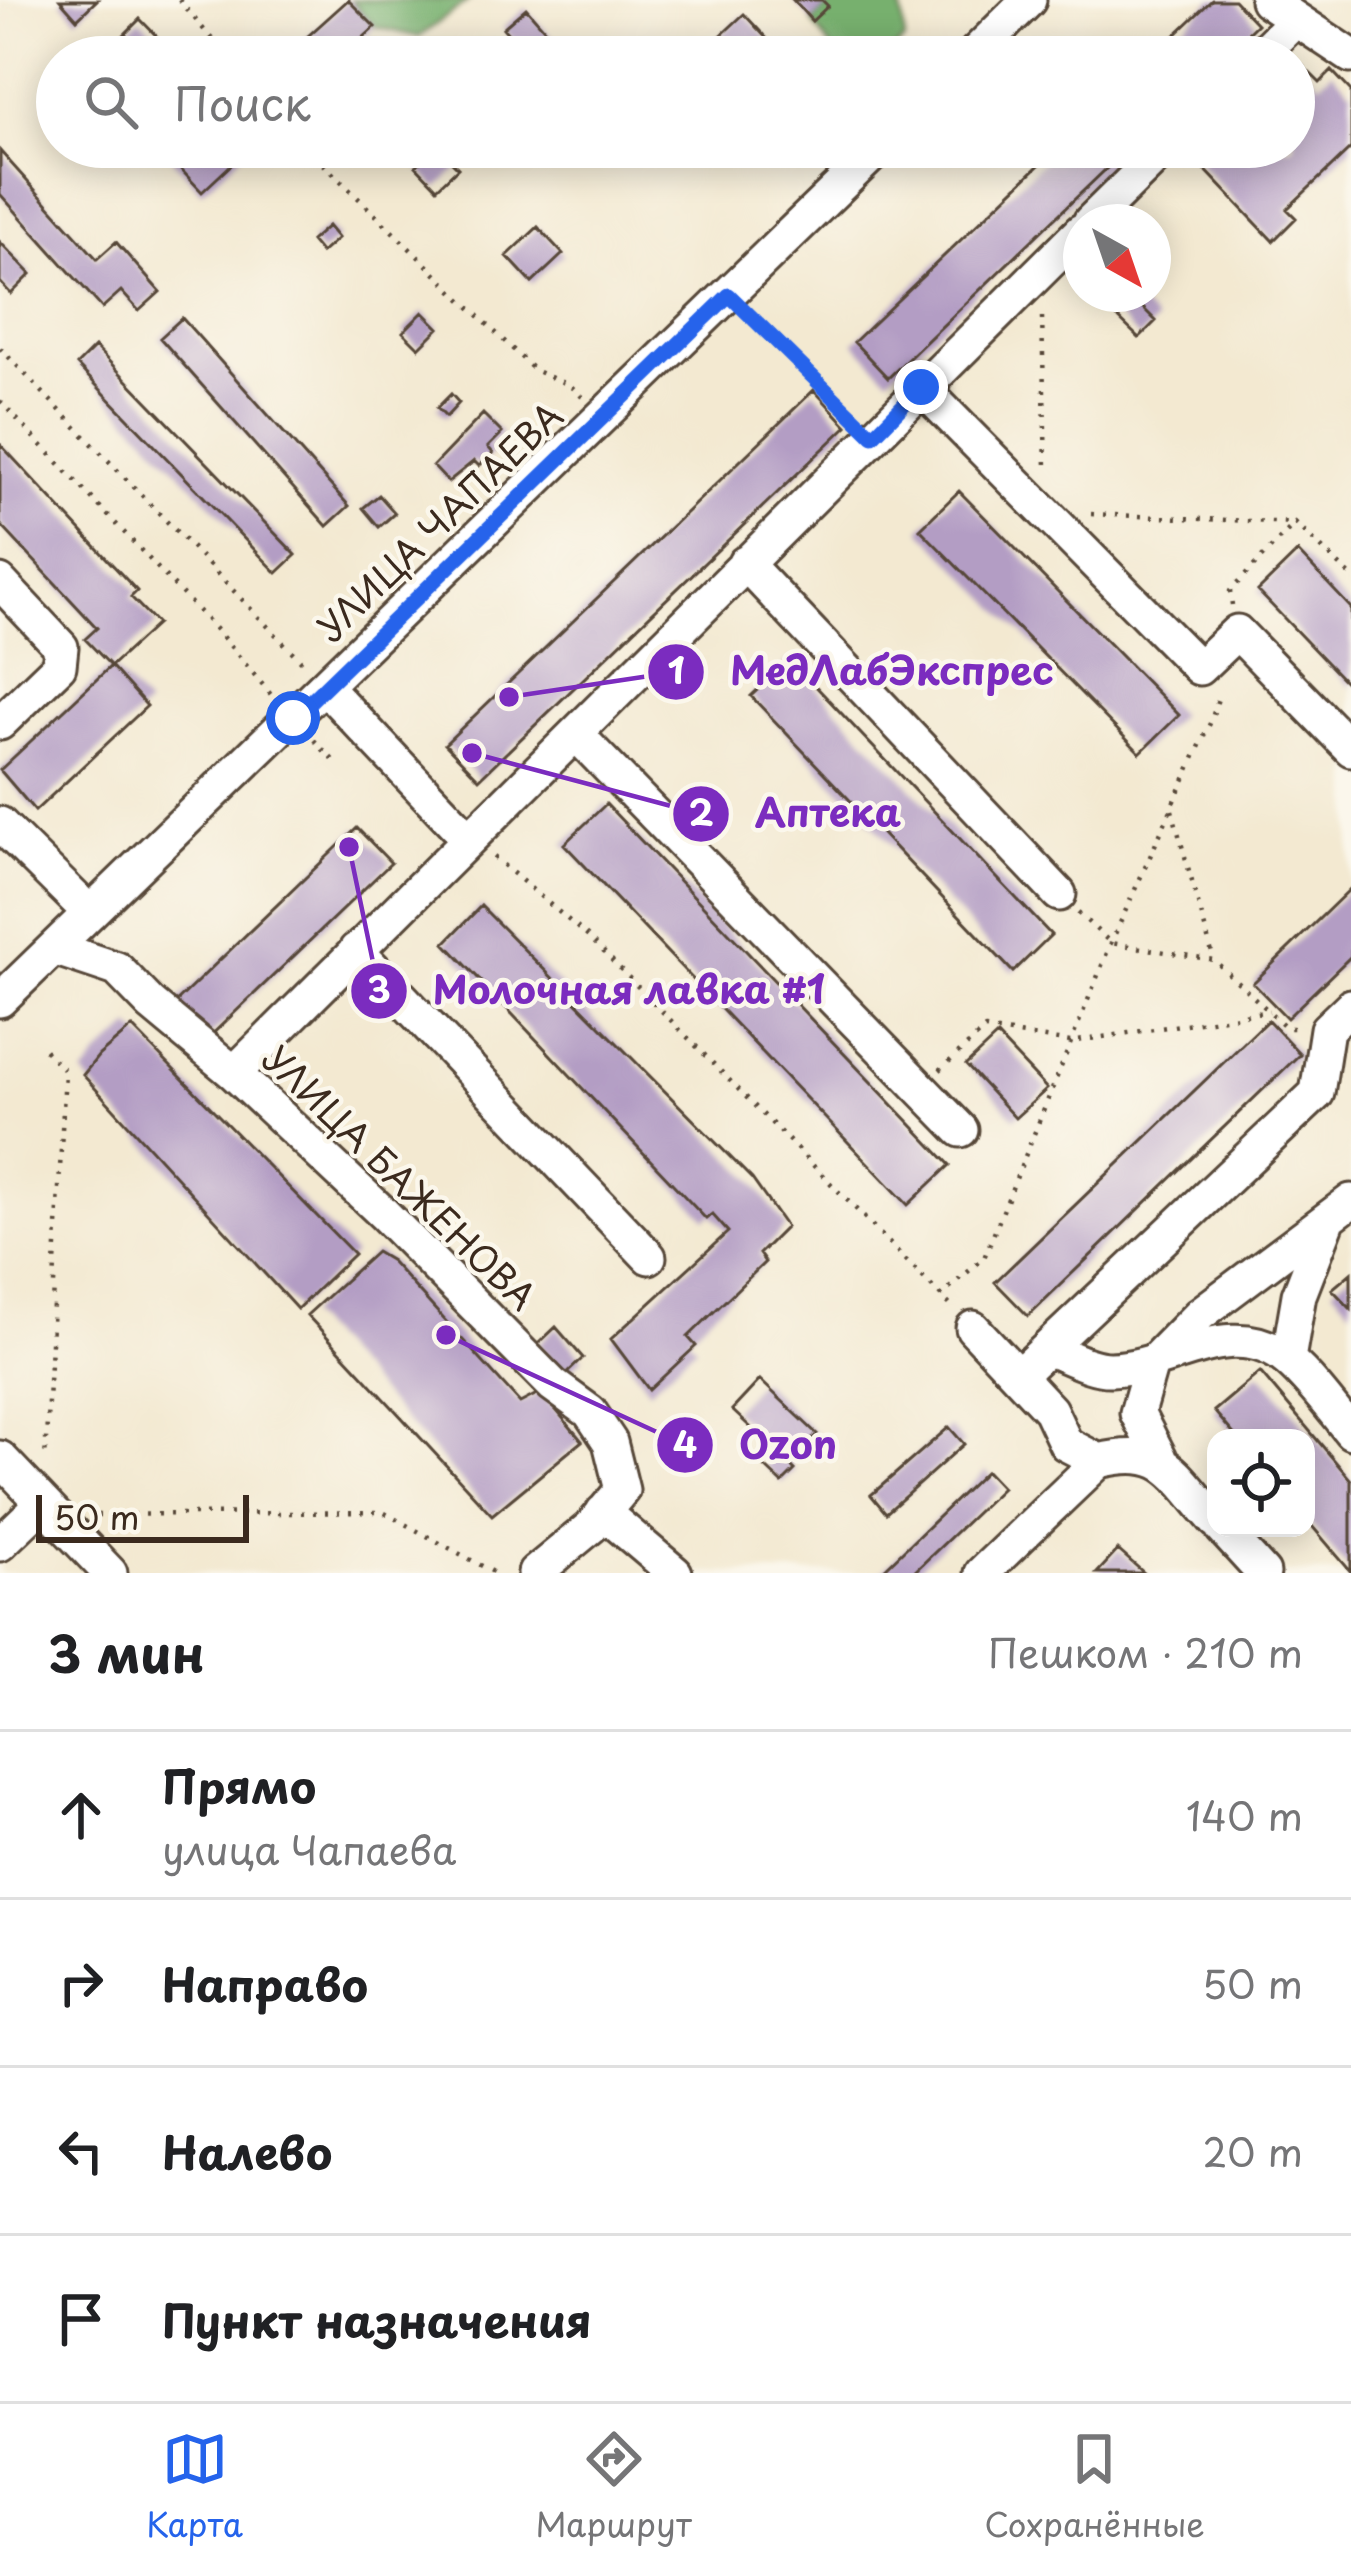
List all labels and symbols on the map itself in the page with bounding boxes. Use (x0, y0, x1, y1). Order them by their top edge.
north arrow (1063, 204, 1171, 312)
route end (894, 360, 948, 414)
street label: УЛИЦА ЧАПАЕВА (303, 389, 574, 653)
callout: МедЛабЭкспрес (646, 634, 1077, 709)
text: МедЛабЭкспрес (730, 639, 1054, 698)
text: 1 (667, 642, 685, 696)
route start (266, 691, 320, 745)
callout: Аптека (671, 776, 925, 851)
text: Аптека (755, 781, 902, 840)
text: 2 (688, 784, 714, 838)
callout: Молочная лавка #1 (349, 953, 849, 1028)
text: Молочная лавка #1 (433, 958, 825, 1017)
text: 3 (367, 961, 391, 1015)
street label: УЛИЦА БАЖЕНОВА (252, 1032, 549, 1321)
callout: Ozon (655, 1408, 861, 1483)
text: Ozon (739, 1413, 837, 1472)
text: 4 (673, 1416, 697, 1470)
scale bar (36, 1489, 249, 1542)

